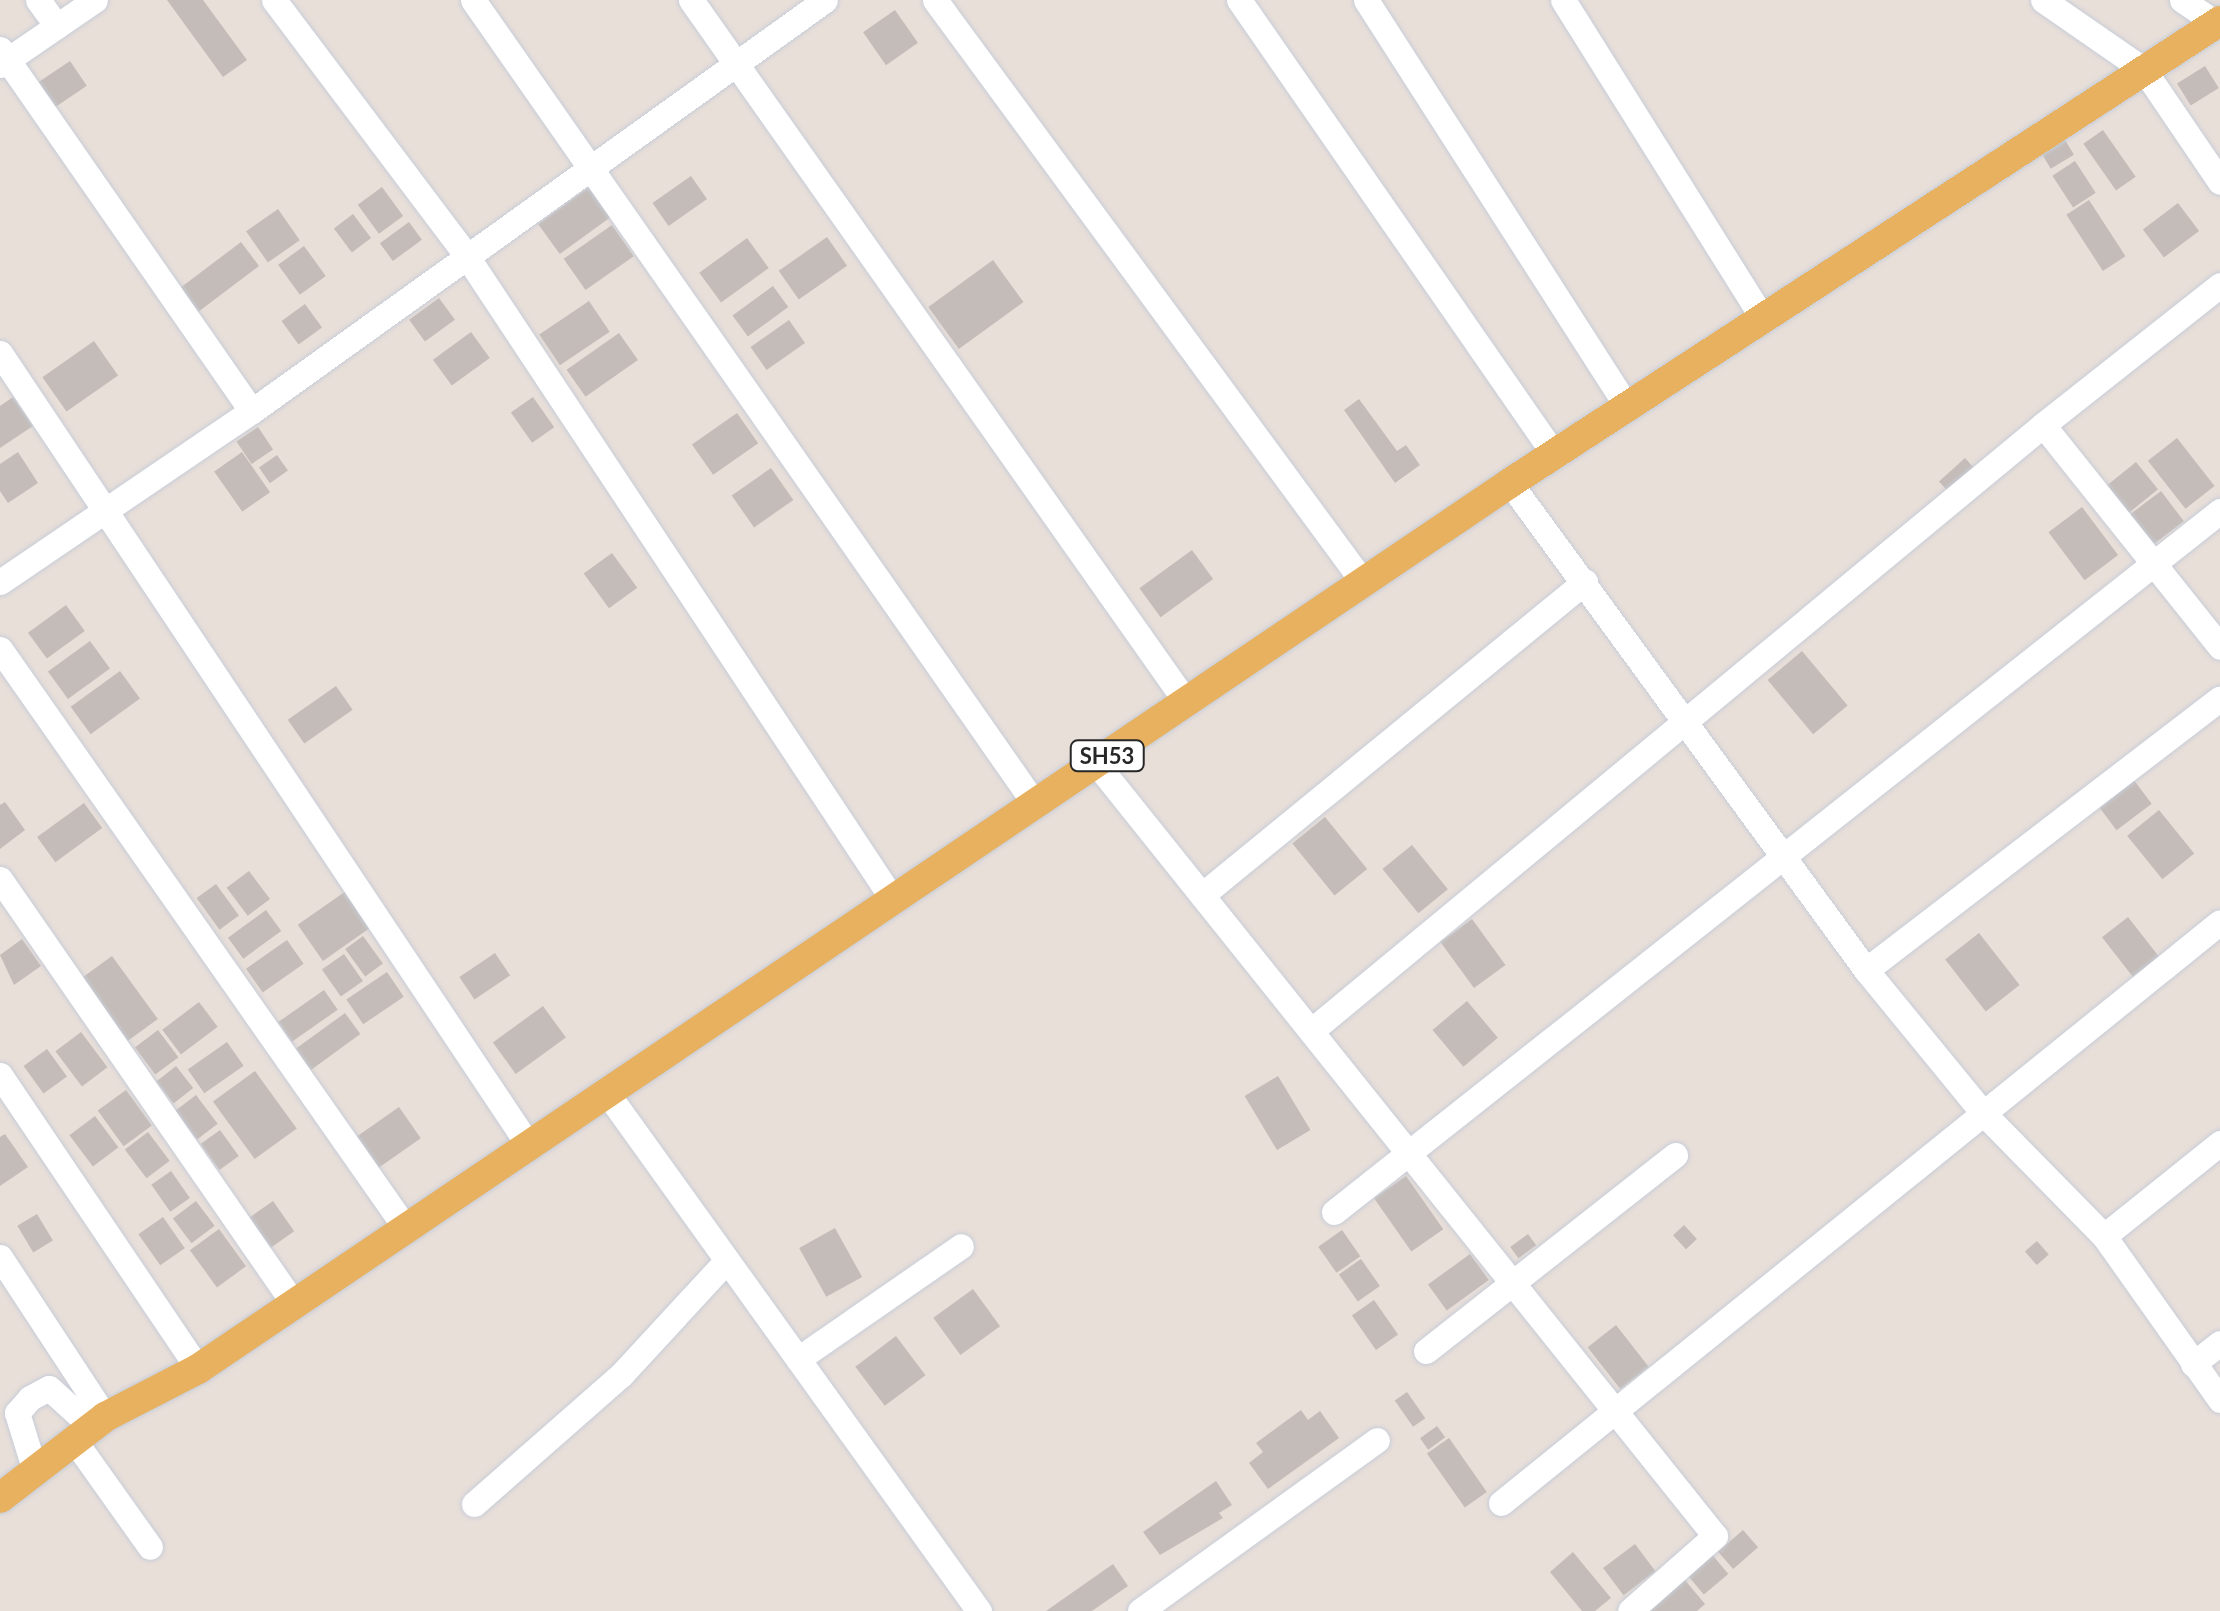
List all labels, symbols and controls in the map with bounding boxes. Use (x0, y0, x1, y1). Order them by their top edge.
road number: SH53 (1070, 739, 1144, 773)

